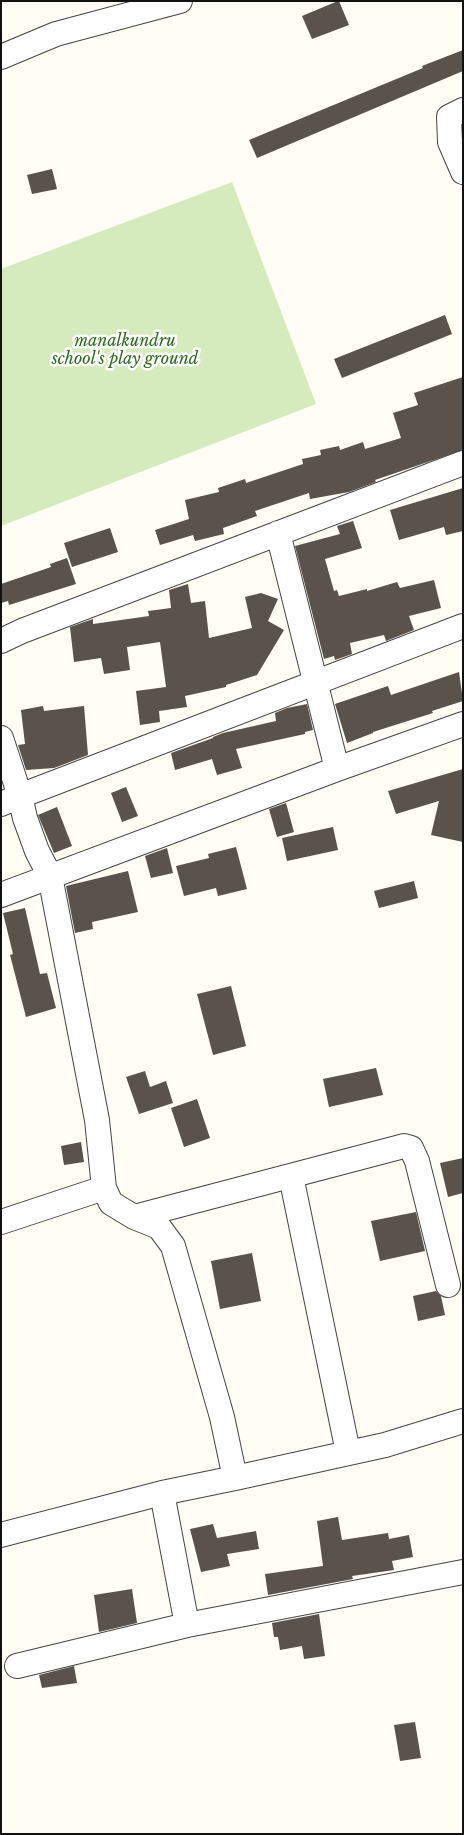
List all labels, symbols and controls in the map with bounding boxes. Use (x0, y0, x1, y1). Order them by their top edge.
park label: manalkundru school's play ground (52, 331, 198, 369)

